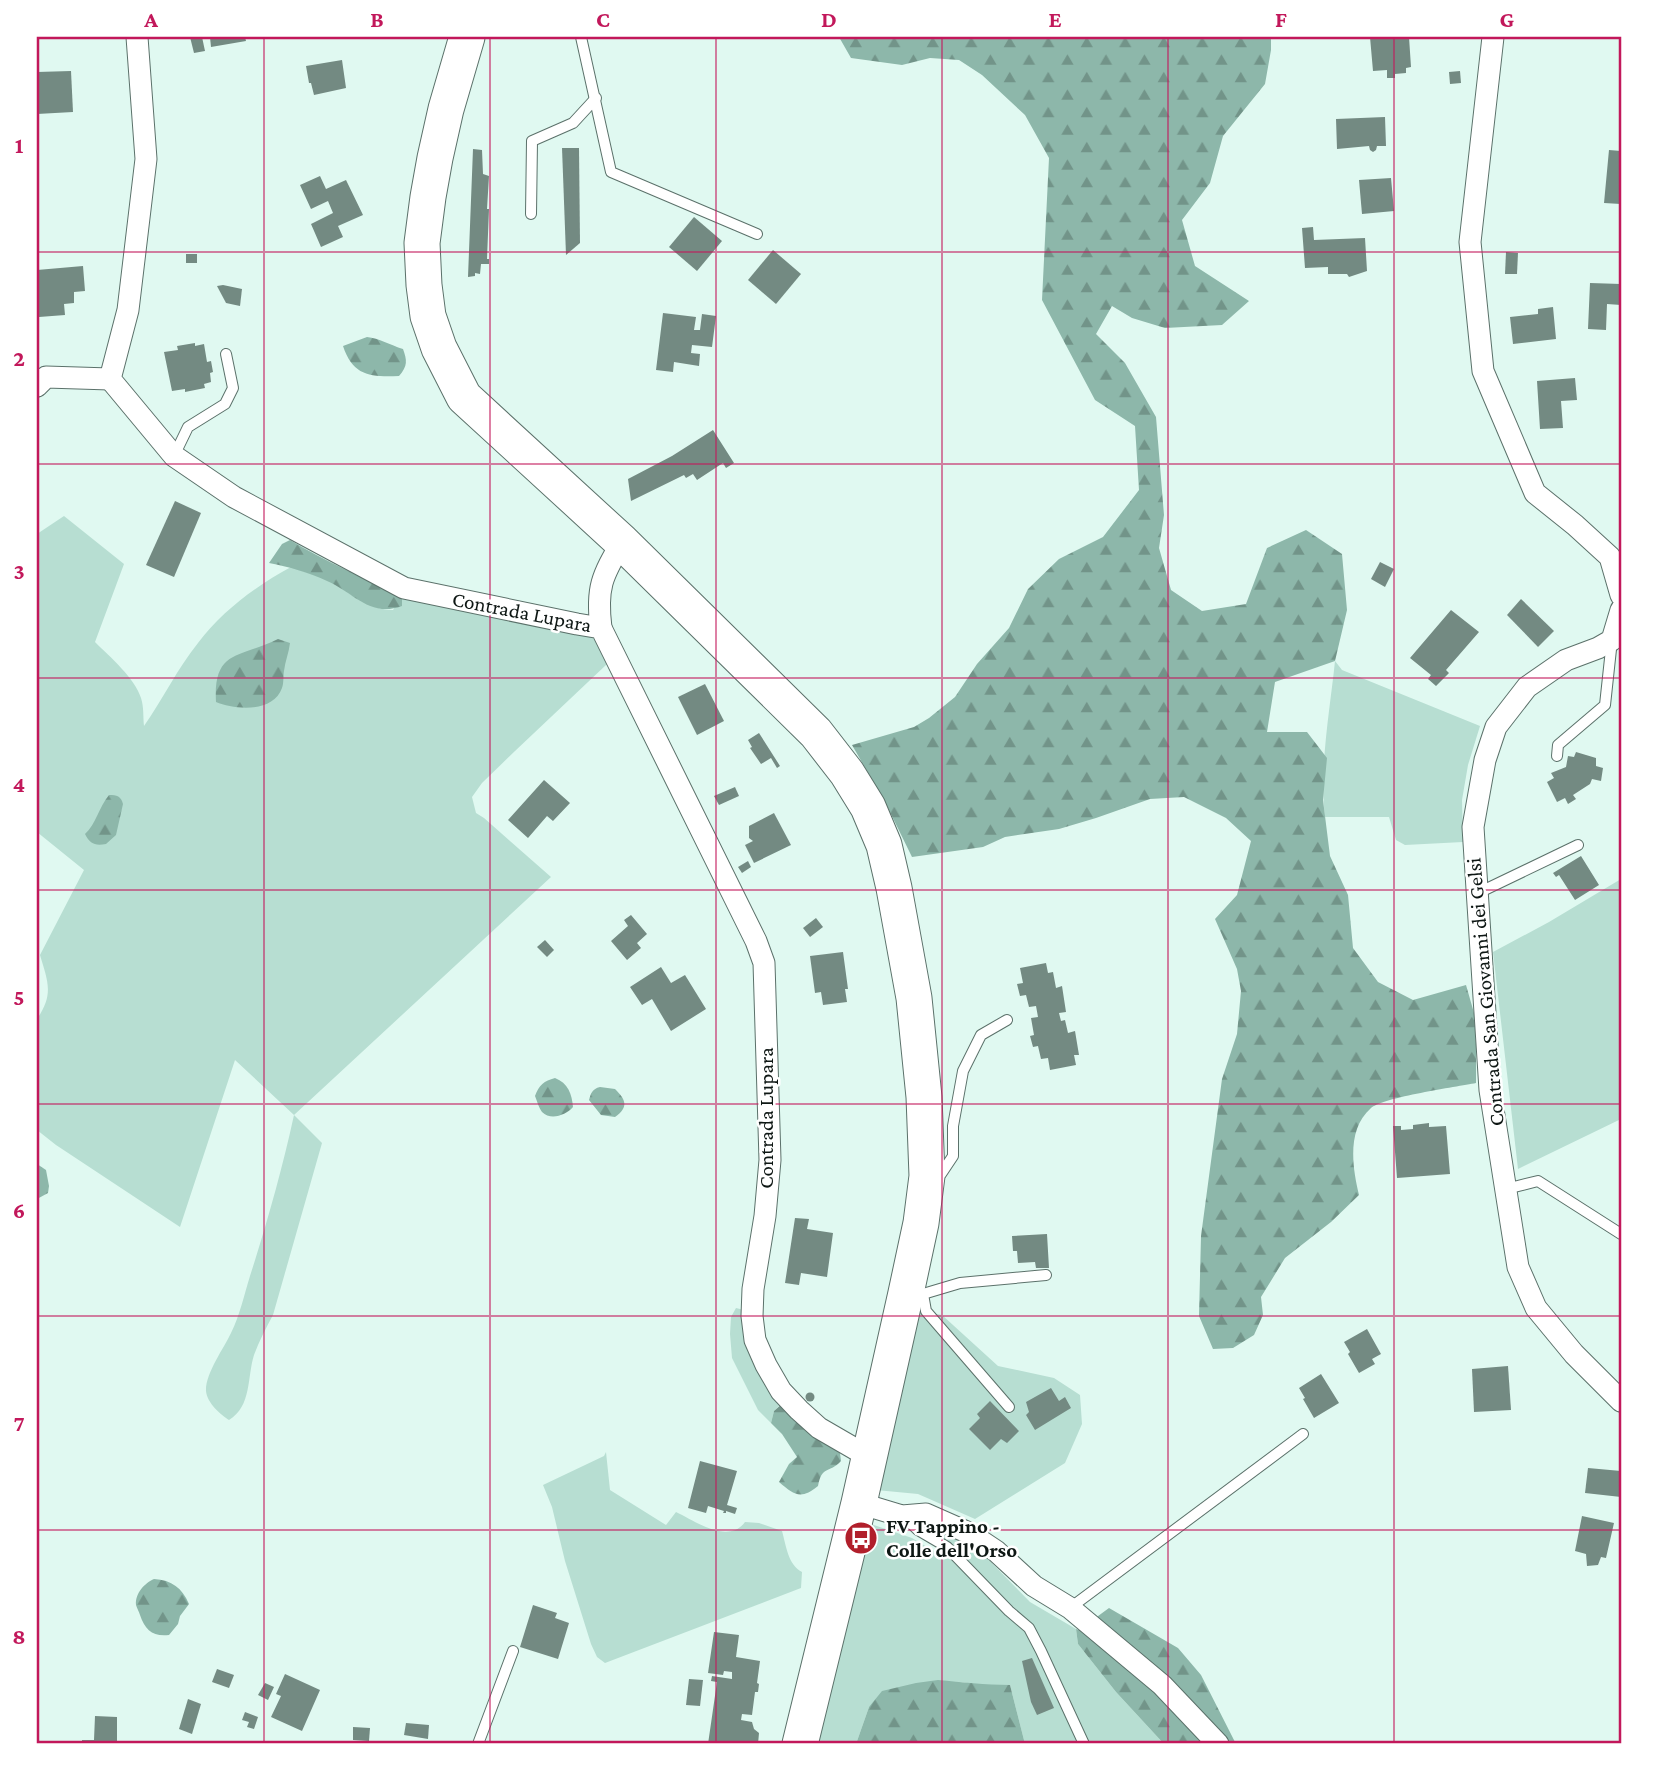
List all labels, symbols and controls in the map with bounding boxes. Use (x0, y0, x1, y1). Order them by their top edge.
text: A (143, 6, 158, 32)
text: B (370, 6, 384, 32)
text: C (596, 6, 610, 32)
text: D (821, 6, 837, 32)
text: E (1048, 6, 1062, 32)
text: F (1275, 6, 1287, 32)
text: G (1500, 6, 1515, 32)
text: 1 (15, 132, 24, 158)
text: 2 (13, 345, 25, 371)
text: 3 (13, 558, 25, 584)
street label: Contrada Lupara (450, 587, 594, 637)
text: 4 (13, 771, 25, 797)
street label: Contrada San Giovanni dei Gelsi (1461, 856, 1509, 1127)
text: 5 (13, 984, 25, 1010)
street label: Contrada Lupara (754, 1047, 778, 1189)
text: 6 (13, 1197, 25, 1223)
text: 7 (13, 1410, 25, 1436)
place label: FV Tappino - Colle dell'Orso (886, 1514, 1017, 1562)
bus stop icon: FV Tappino - Colle dell'Orso (842, 1519, 880, 1557)
text: 8 (12, 1623, 26, 1649)

